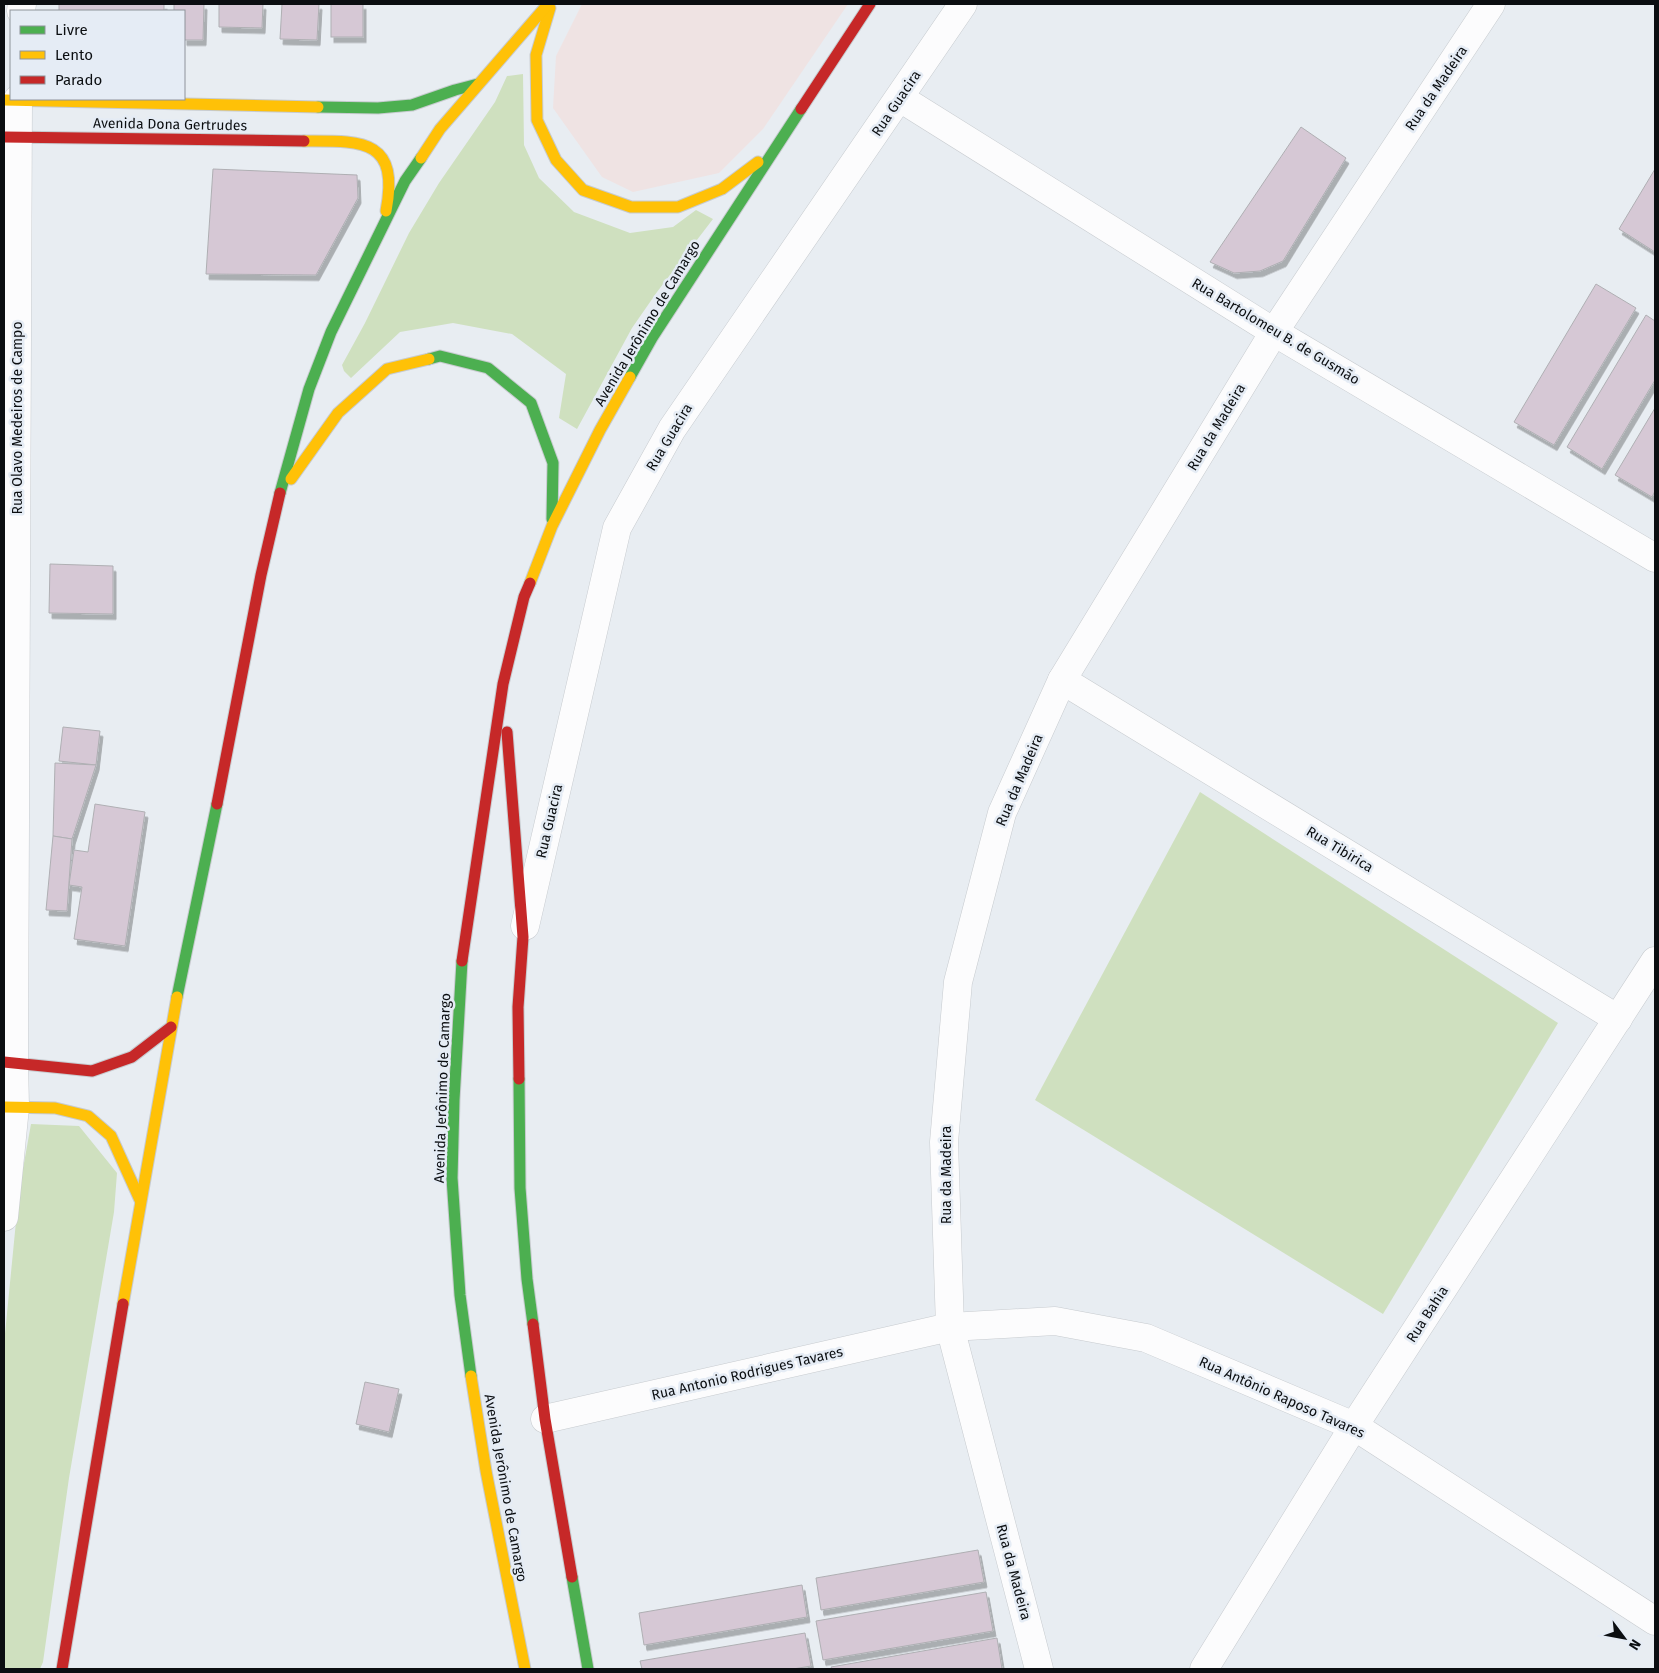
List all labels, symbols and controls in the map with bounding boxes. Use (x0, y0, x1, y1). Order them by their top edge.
legend (10, 10, 185, 100)
text: Livre (55, 21, 88, 39)
street label: Rua da Madeira (1402, 43, 1471, 134)
text: Lento (55, 46, 93, 64)
street label: Rua Guacira (868, 67, 925, 139)
text: Parado (55, 71, 102, 89)
street label: Avenida Dona Gertrudes (93, 115, 248, 134)
street label: Avenida Jerônimo de Camargo (591, 237, 704, 409)
street label: Rua Bartolomeu B. de Gusmão (1189, 274, 1363, 388)
street label: Rua Olavo Medeiros de Campo (9, 321, 26, 515)
street label: Rua da Madeira (1184, 381, 1249, 474)
street label: Rua Guacira (643, 400, 696, 474)
street label: Rua da Madeira (992, 731, 1047, 829)
street label: Rua Guacira (533, 782, 566, 860)
street label: Rua Tibirica (1303, 823, 1376, 876)
street label: Avenida Jerônimo de Camargo (431, 993, 454, 1184)
street label: Rua da Madeira (938, 1126, 955, 1224)
street label: Rua Bahia (1403, 1283, 1452, 1346)
street label: Rua Antonio Rodrigues Tavares (650, 1343, 845, 1404)
street label: Rua Antônio Raposo Tavares (1196, 1353, 1368, 1442)
street label: Avenida Jerônimo de Camargo (481, 1393, 530, 1583)
street label: Rua da Madeira (993, 1522, 1034, 1622)
north arrow (1599, 1613, 1649, 1663)
text: N (1625, 1636, 1644, 1653)

